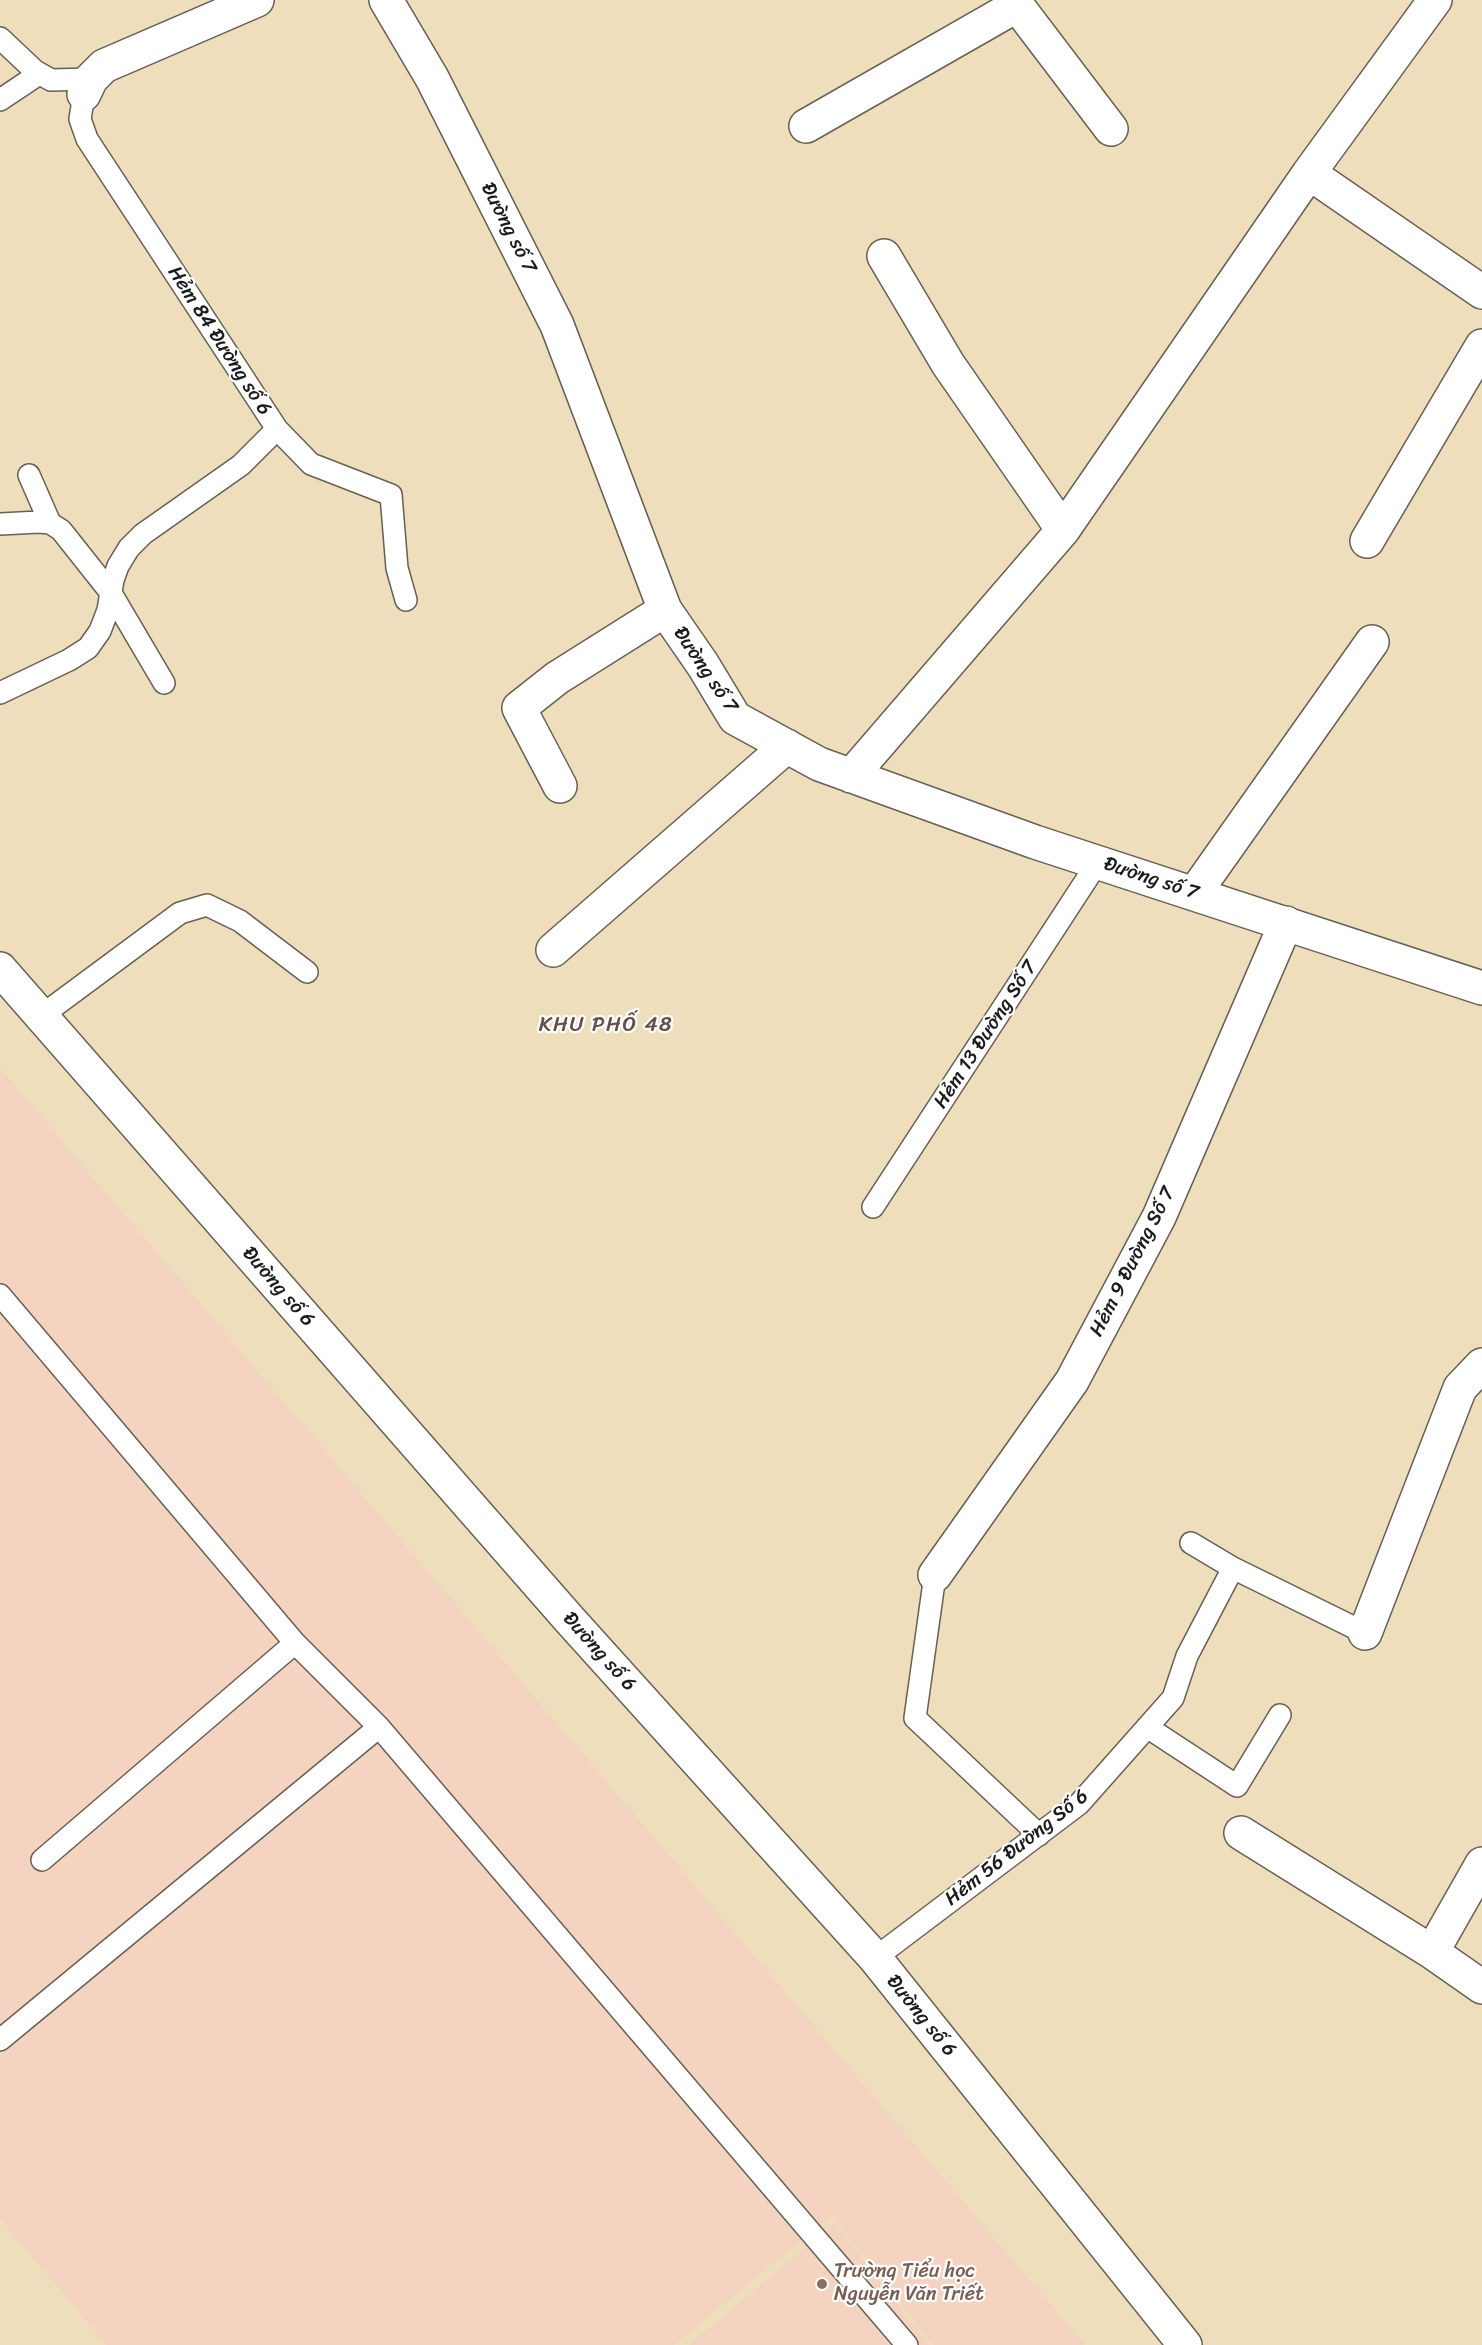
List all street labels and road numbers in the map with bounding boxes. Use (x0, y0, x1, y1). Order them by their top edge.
street label: Đường số 7 (475, 179, 541, 277)
street label: Hẻm 84 Đường số 6 (162, 262, 276, 420)
street label: Đường số 7 (668, 623, 742, 717)
street label: Đường số 7 (1101, 852, 1201, 906)
street label: Hẻm 13 Đường Số 7 (929, 957, 1043, 1113)
street label: Hẻm 9 Đường Số 7 (1085, 1183, 1181, 1341)
street label: Đường số 6 (237, 1242, 319, 1332)
street label: Đường số 6 (557, 1607, 641, 1697)
street label: Hẻm 56 Đường Số 6 (941, 1785, 1093, 1911)
street label: Đường số 6 (881, 1970, 961, 2062)

